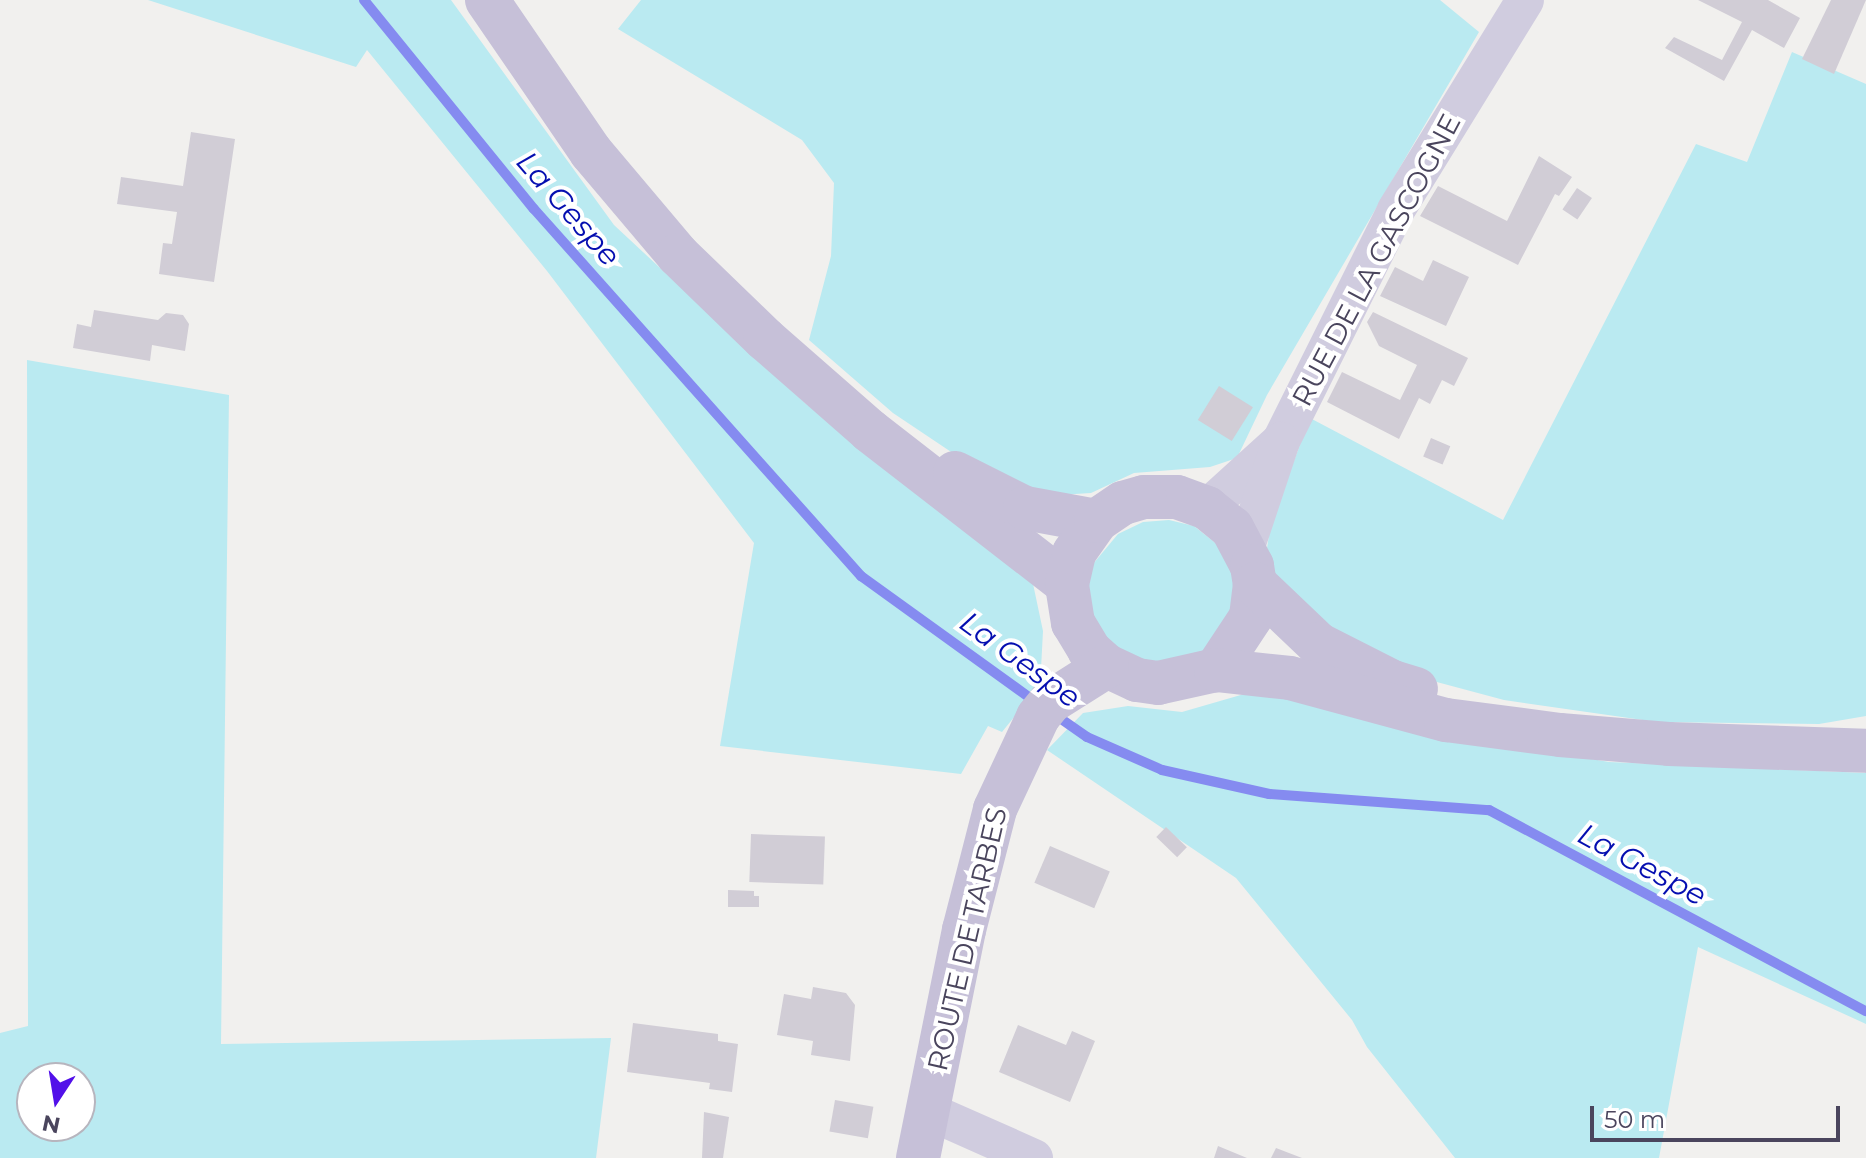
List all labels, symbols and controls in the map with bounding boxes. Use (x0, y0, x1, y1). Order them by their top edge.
street label: RUE DE LA GASCOGNE (1285, 108, 1467, 412)
water label: La Gespe (508, 144, 628, 274)
water label: La Gespe (953, 604, 1087, 716)
street label: ROUTE DE TARBES (920, 804, 1014, 1074)
water label: La Gespe (1572, 816, 1712, 914)
north arrow (16, 1062, 96, 1142)
scale bar (1594, 1090, 1844, 1140)
text: 50 m (1604, 1105, 1665, 1134)
text: N (40, 1109, 63, 1139)

